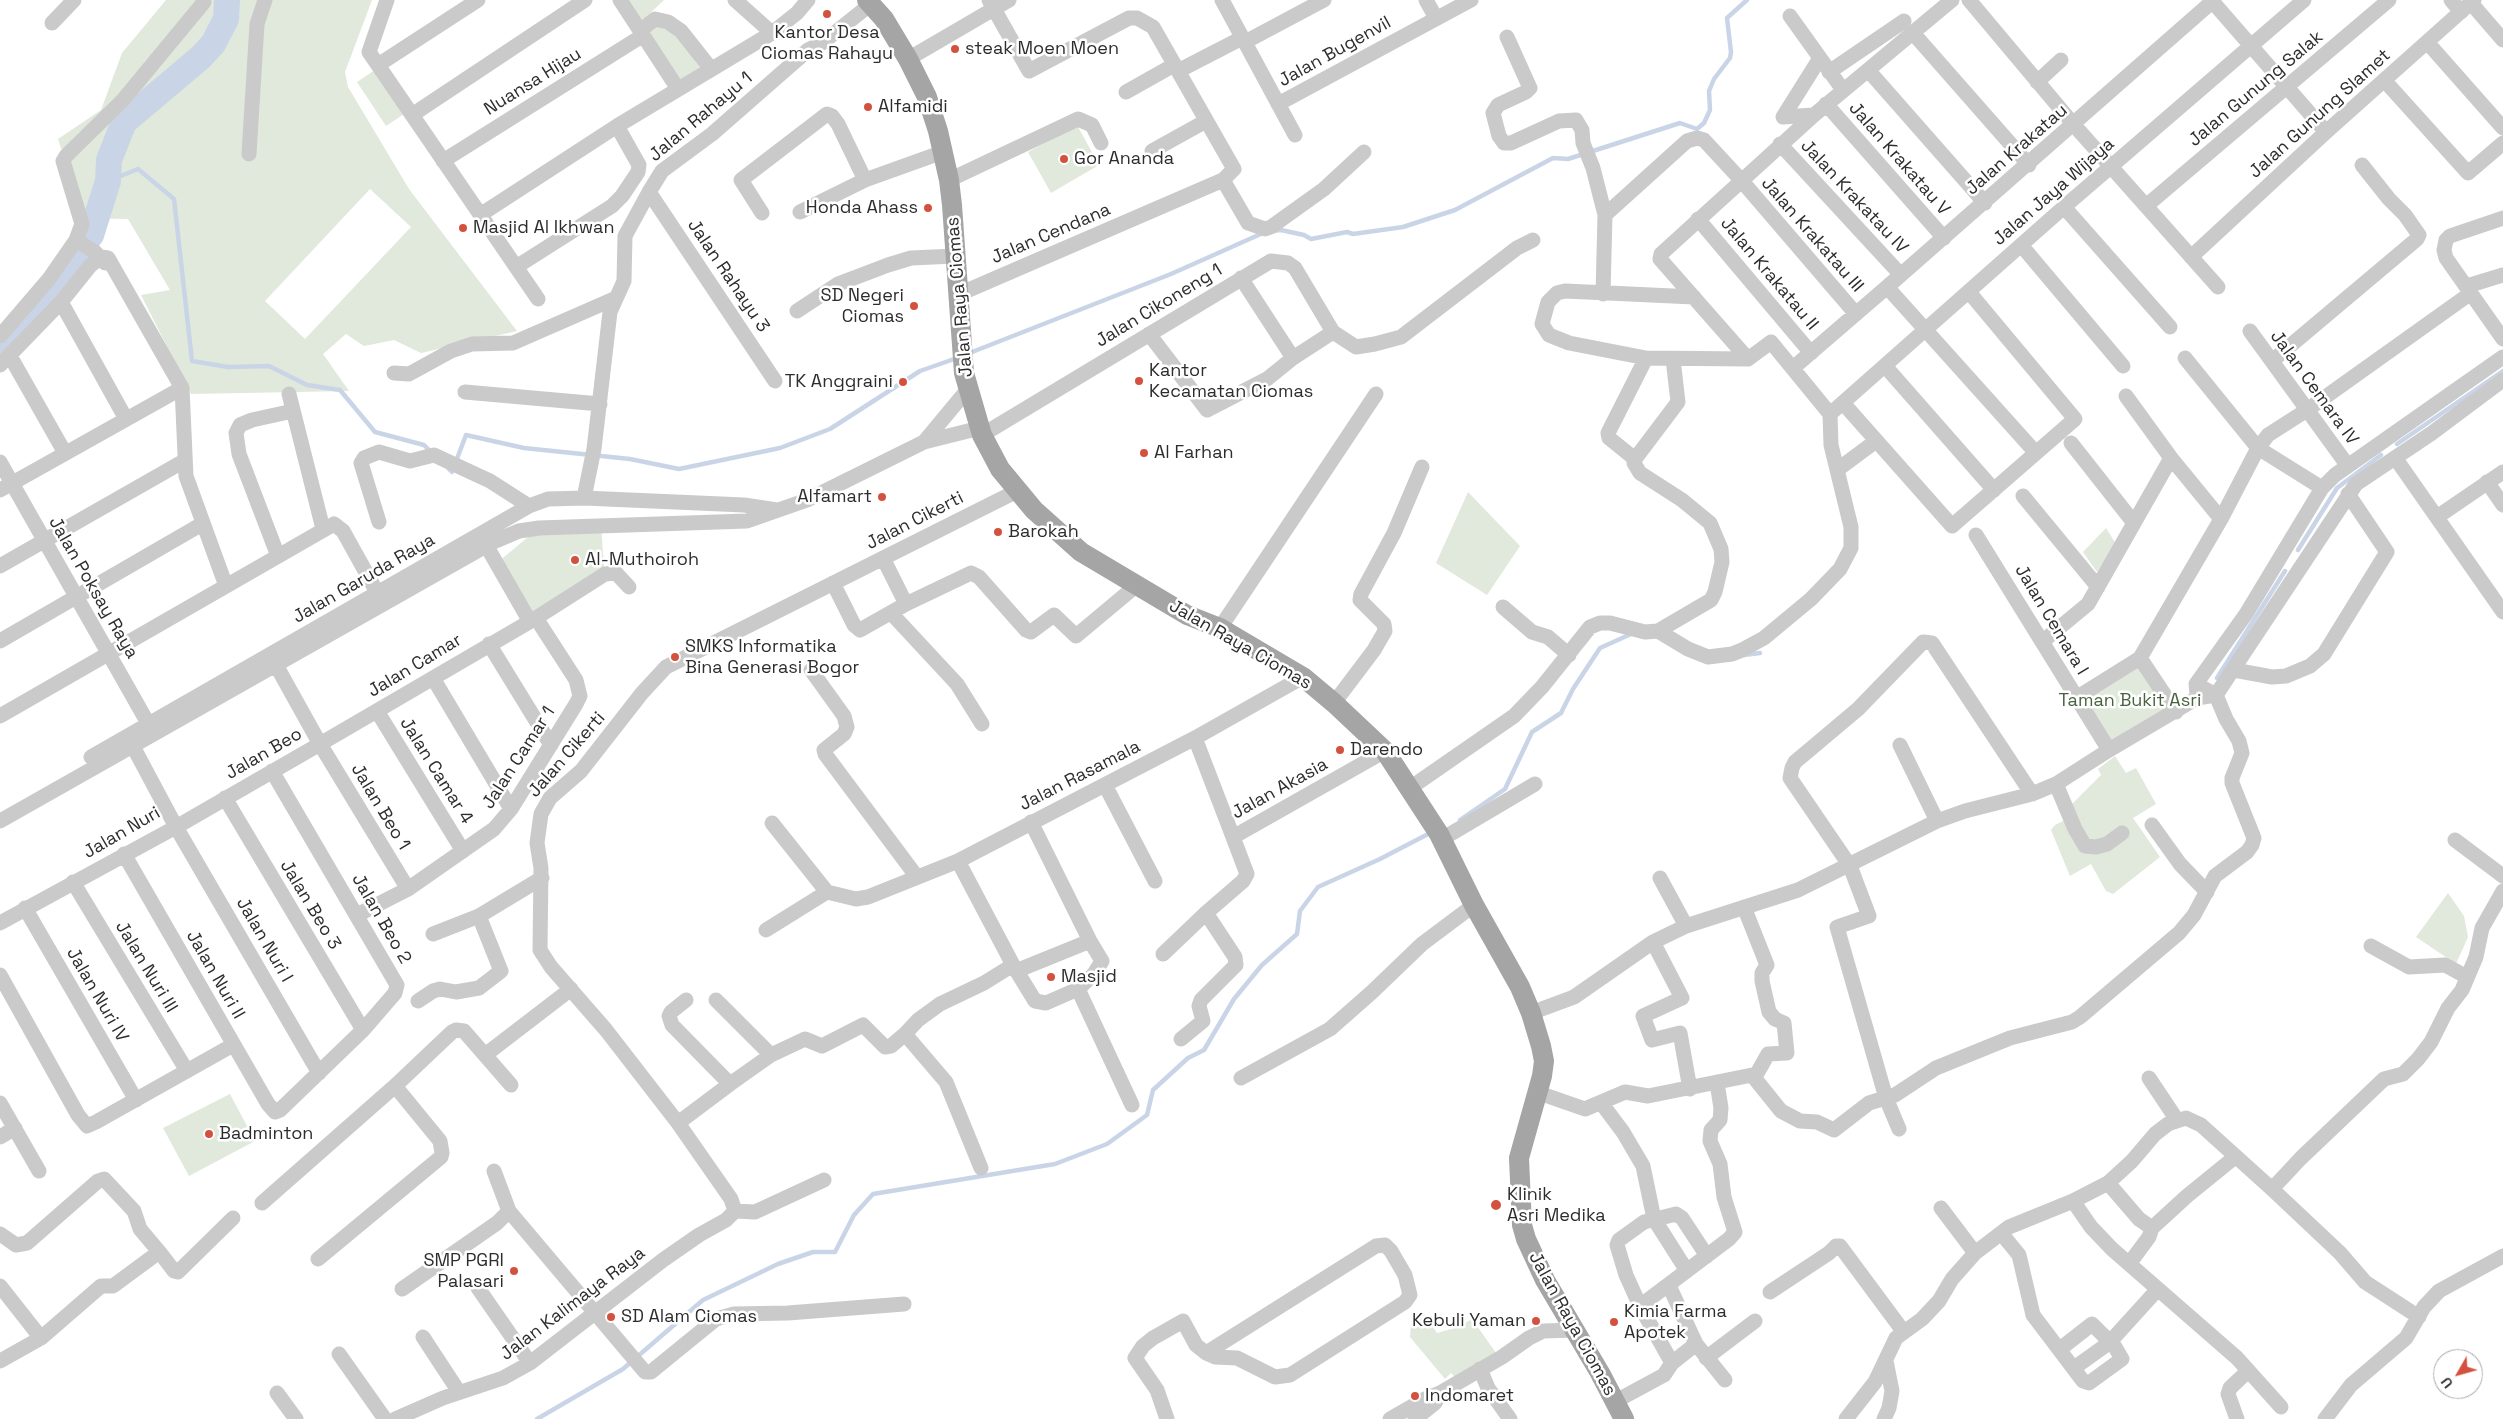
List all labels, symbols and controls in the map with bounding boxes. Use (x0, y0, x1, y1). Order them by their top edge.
marker: Kantor Desa Ciomas Rahayu (821, 8, 833, 20)
street label: Jalan Bugenvil (1275, 12, 1395, 92)
place label: Kantor Desa Ciomas Rahayu (761, 22, 893, 64)
street label: Jalan Gunung Salak (2184, 26, 2328, 152)
place label: steak Moen Moen (965, 38, 1119, 60)
marker: steak Moen Moen (949, 43, 961, 55)
street label: Nuansa Hijau (480, 44, 586, 120)
street label: Jalan Gunung Slamet (2245, 45, 2395, 183)
street label: Jalan Rahayu 1 (645, 68, 757, 166)
place label: Alfamidi (878, 96, 948, 118)
street label: Jalan Krakatau V (1844, 98, 1954, 220)
street label: Jalan Krakatau (1962, 100, 2072, 200)
marker: Alfamidi (862, 101, 874, 113)
street label: Jalan Jaya Wijaya (1989, 134, 2119, 250)
street label: Jalan Krakatau IV (1796, 136, 1912, 258)
place label: Gor Ananda (1074, 148, 1174, 170)
marker: Gor Ananda (1058, 153, 1070, 165)
street label: Jalan Krakatau III (1756, 173, 1868, 297)
place label: Honda Ahass (806, 197, 918, 219)
street label: Jalan Cendana (988, 199, 1114, 269)
marker: Honda Ahass (922, 202, 934, 214)
street label: Jalan Krakatau II (1715, 213, 1823, 335)
street label: Jalan Rahayu 3 (682, 215, 774, 337)
street label: Jalan Raya Ciomas (942, 216, 978, 378)
place label: Masjid Al Ikhwan (473, 217, 614, 239)
marker: Masjid Al Ikhwan (457, 222, 469, 234)
street label: Jalan Cikoneng 1 (1092, 260, 1226, 352)
place label: SD Negeri Ciomas (820, 285, 904, 328)
marker: SD Negeri Ciomas (908, 300, 920, 312)
street label: Jalan Cemara IV (2265, 327, 2363, 449)
place label: Kantor Kecamatan Ciomas (1149, 360, 1313, 402)
place label: TK Anggraini (785, 371, 893, 393)
marker: Kantor Kecamatan Ciomas (1133, 375, 1145, 387)
marker: TK Anggraini (897, 376, 909, 388)
place label: Al Farhan (1154, 442, 1234, 464)
marker: Al Farhan (1138, 447, 1150, 459)
place label: Alfamart (797, 486, 872, 508)
street label: Jalan Cikerti (863, 487, 967, 555)
marker: Alfamart (876, 491, 888, 503)
street label: Jalan Poksay Raya (44, 513, 142, 663)
place label: Barokah (1008, 521, 1079, 543)
marker: Barokah (992, 526, 1004, 538)
street label: Jalan Garuda Raya (289, 530, 439, 628)
place label: Al-Muthoiroh (585, 549, 699, 571)
marker: Al-Muthoiroh (569, 554, 581, 566)
street label: Jalan Cemara I (2010, 561, 2092, 679)
street label: Jalan Raya Ciomas (1165, 595, 1315, 695)
street label: Jalan Camar (364, 630, 466, 702)
place label: SMKS Informatika Bina Generasi Bogor (685, 636, 859, 679)
marker: SMKS Informatika Bina Generasi Bogor (669, 651, 681, 663)
park label: Taman Bukit Asri (2059, 690, 2201, 712)
street label: Jalan Camar 1 (478, 703, 560, 813)
street label: Jalan Cikerti (524, 708, 610, 802)
street label: Jalan Camar 4 (395, 714, 477, 828)
street label: Jalan Beo (222, 723, 306, 785)
street label: Jalan Rasamala (1016, 736, 1144, 816)
place label: Darendo (1350, 739, 1423, 761)
marker: Darendo (1334, 744, 1346, 756)
street label: Jalan Akasia (1228, 754, 1332, 824)
street label: Jalan Beo 1 (346, 760, 414, 854)
street label: Jalan Nuri (80, 802, 164, 864)
street label: Jalan Beo 3 (275, 857, 345, 953)
street label: Jalan Beo 2 (347, 870, 415, 968)
street label: Jalan Nuri I (231, 894, 297, 986)
street label: Jalan Nuri III (110, 917, 182, 1017)
street label: Jalan Nuri II (181, 927, 249, 1023)
street label: Jalan Nuri IV (61, 944, 133, 1046)
place label: Masjid (1061, 966, 1117, 988)
marker: Masjid (1045, 971, 1057, 983)
place label: Badminton (219, 1123, 313, 1145)
marker: Badminton (203, 1128, 215, 1140)
place label: Klinik Asri Medika (1507, 1184, 1606, 1226)
marker: Klinik Asri Medika (1489, 1198, 1503, 1212)
street label: Jalan Kalimaya Raya (496, 1243, 650, 1365)
street label: Jalan Raya Ciomas (1524, 1248, 1620, 1400)
place label: SMP PGRI Palasari (424, 1250, 504, 1292)
marker: SMP PGRI Palasari (508, 1265, 520, 1277)
place label: Kimia Farma Apotek (1624, 1301, 1727, 1344)
place label: SD Alam Ciomas (621, 1306, 757, 1328)
place label: Kebuli Yaman (1412, 1310, 1526, 1332)
marker: SD Alam Ciomas (605, 1311, 617, 1323)
marker: Kebuli Yaman (1530, 1315, 1542, 1327)
marker: Kimia Farma Apotek (1608, 1316, 1620, 1328)
north arrow (2433, 1349, 2483, 1399)
text: U (2437, 1373, 2457, 1392)
place label: Indomaret (1425, 1385, 1514, 1407)
marker: Indomaret (1409, 1390, 1421, 1402)

